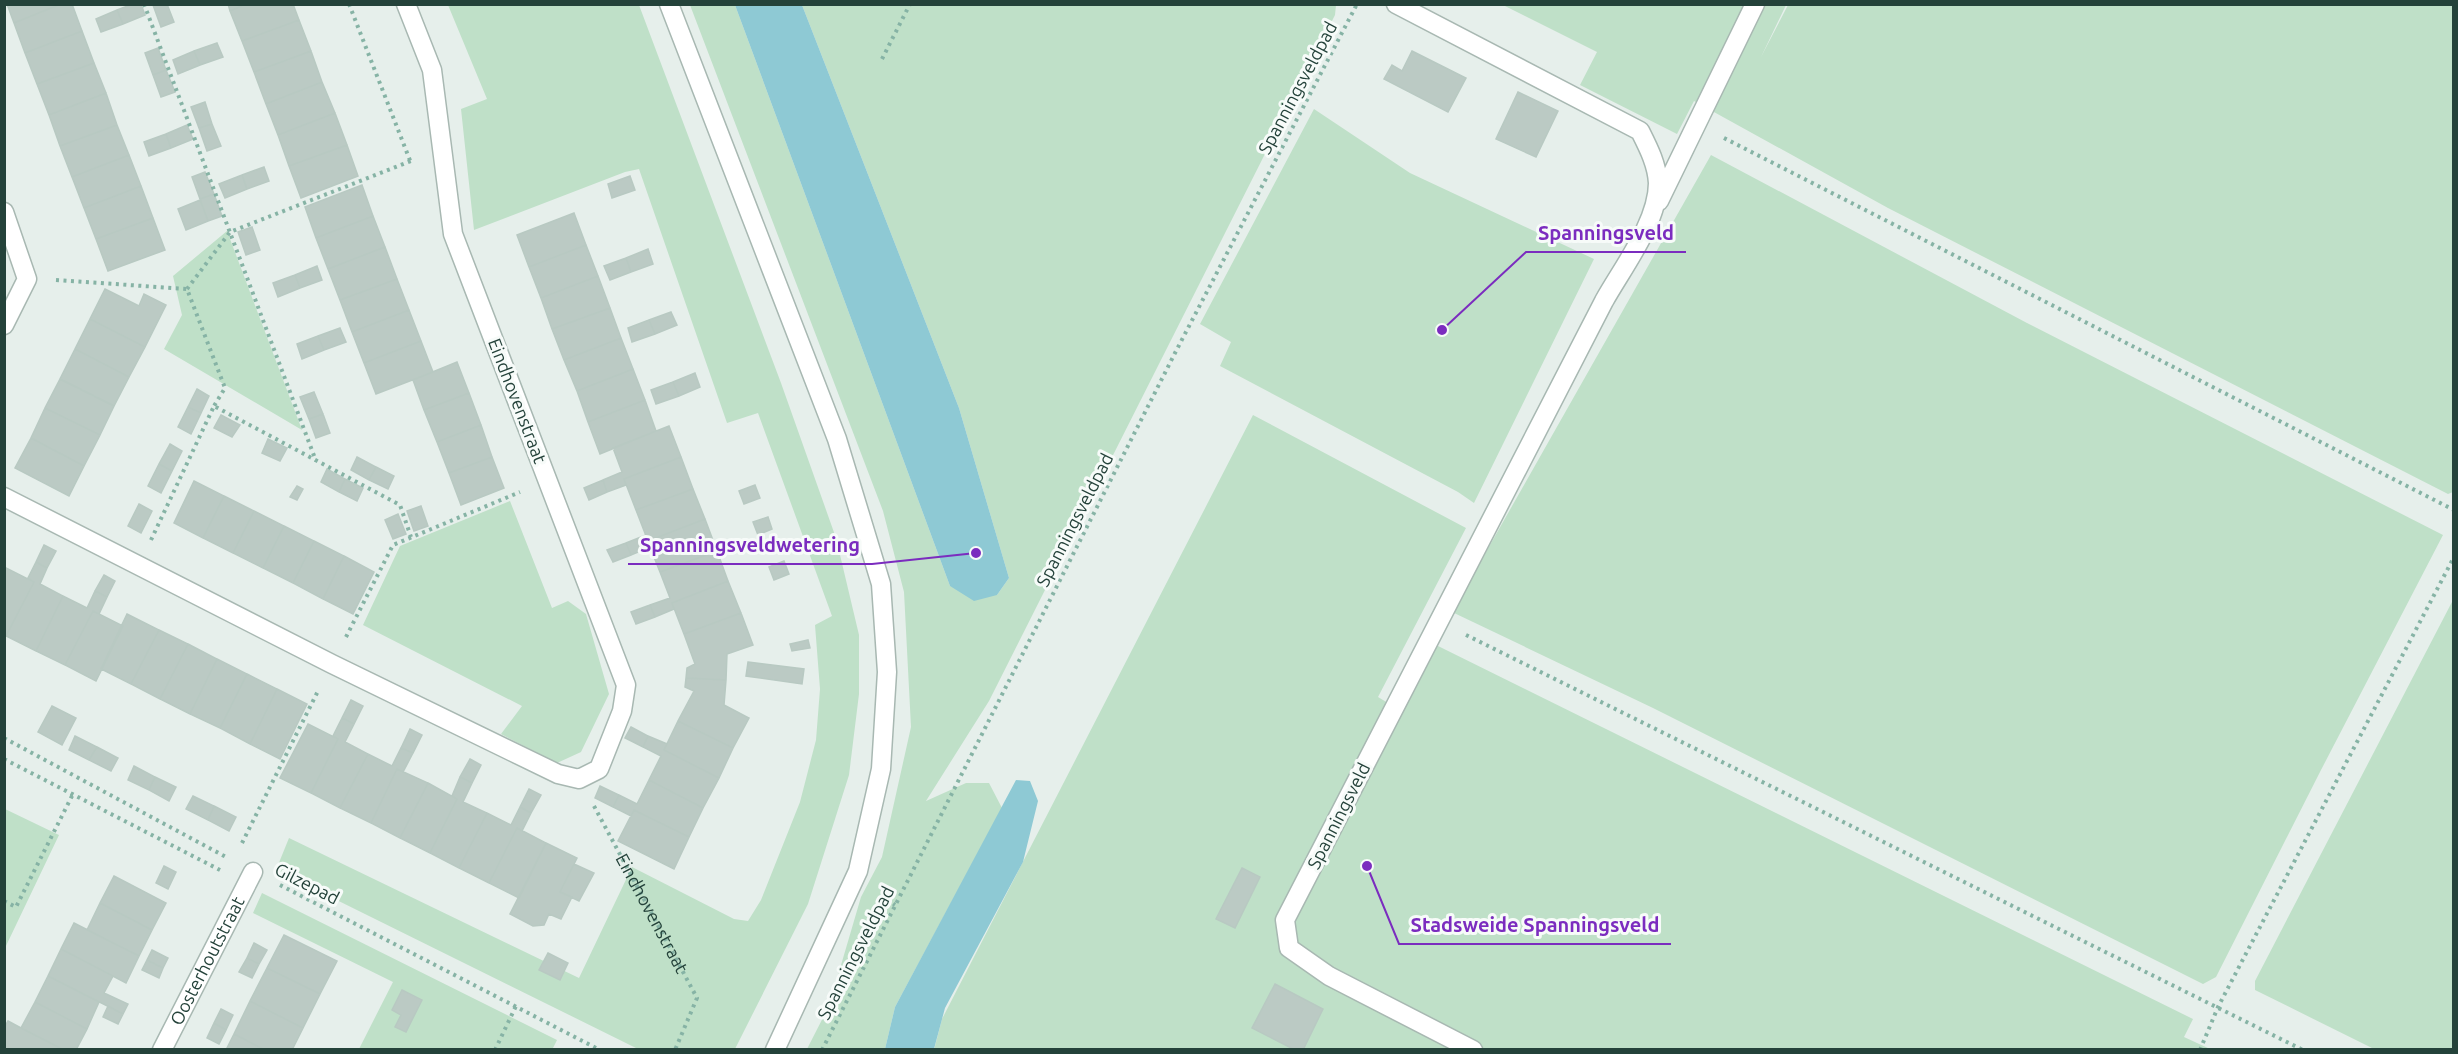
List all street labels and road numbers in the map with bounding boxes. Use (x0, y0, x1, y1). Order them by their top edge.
street label: Spanningsveldpad (1254, 18, 1340, 157)
street label: Eindhovenstraat (485, 335, 551, 466)
street label: Spanningsveldpad (1032, 450, 1116, 589)
street label: Spanningsveld (1303, 759, 1373, 872)
street label: Eindhovenstraat (612, 850, 693, 976)
street label: Gilzepad (272, 858, 343, 908)
street label: Spanningsveldpad (813, 883, 897, 1022)
street label: Oosterhoutstraat (165, 893, 248, 1028)

